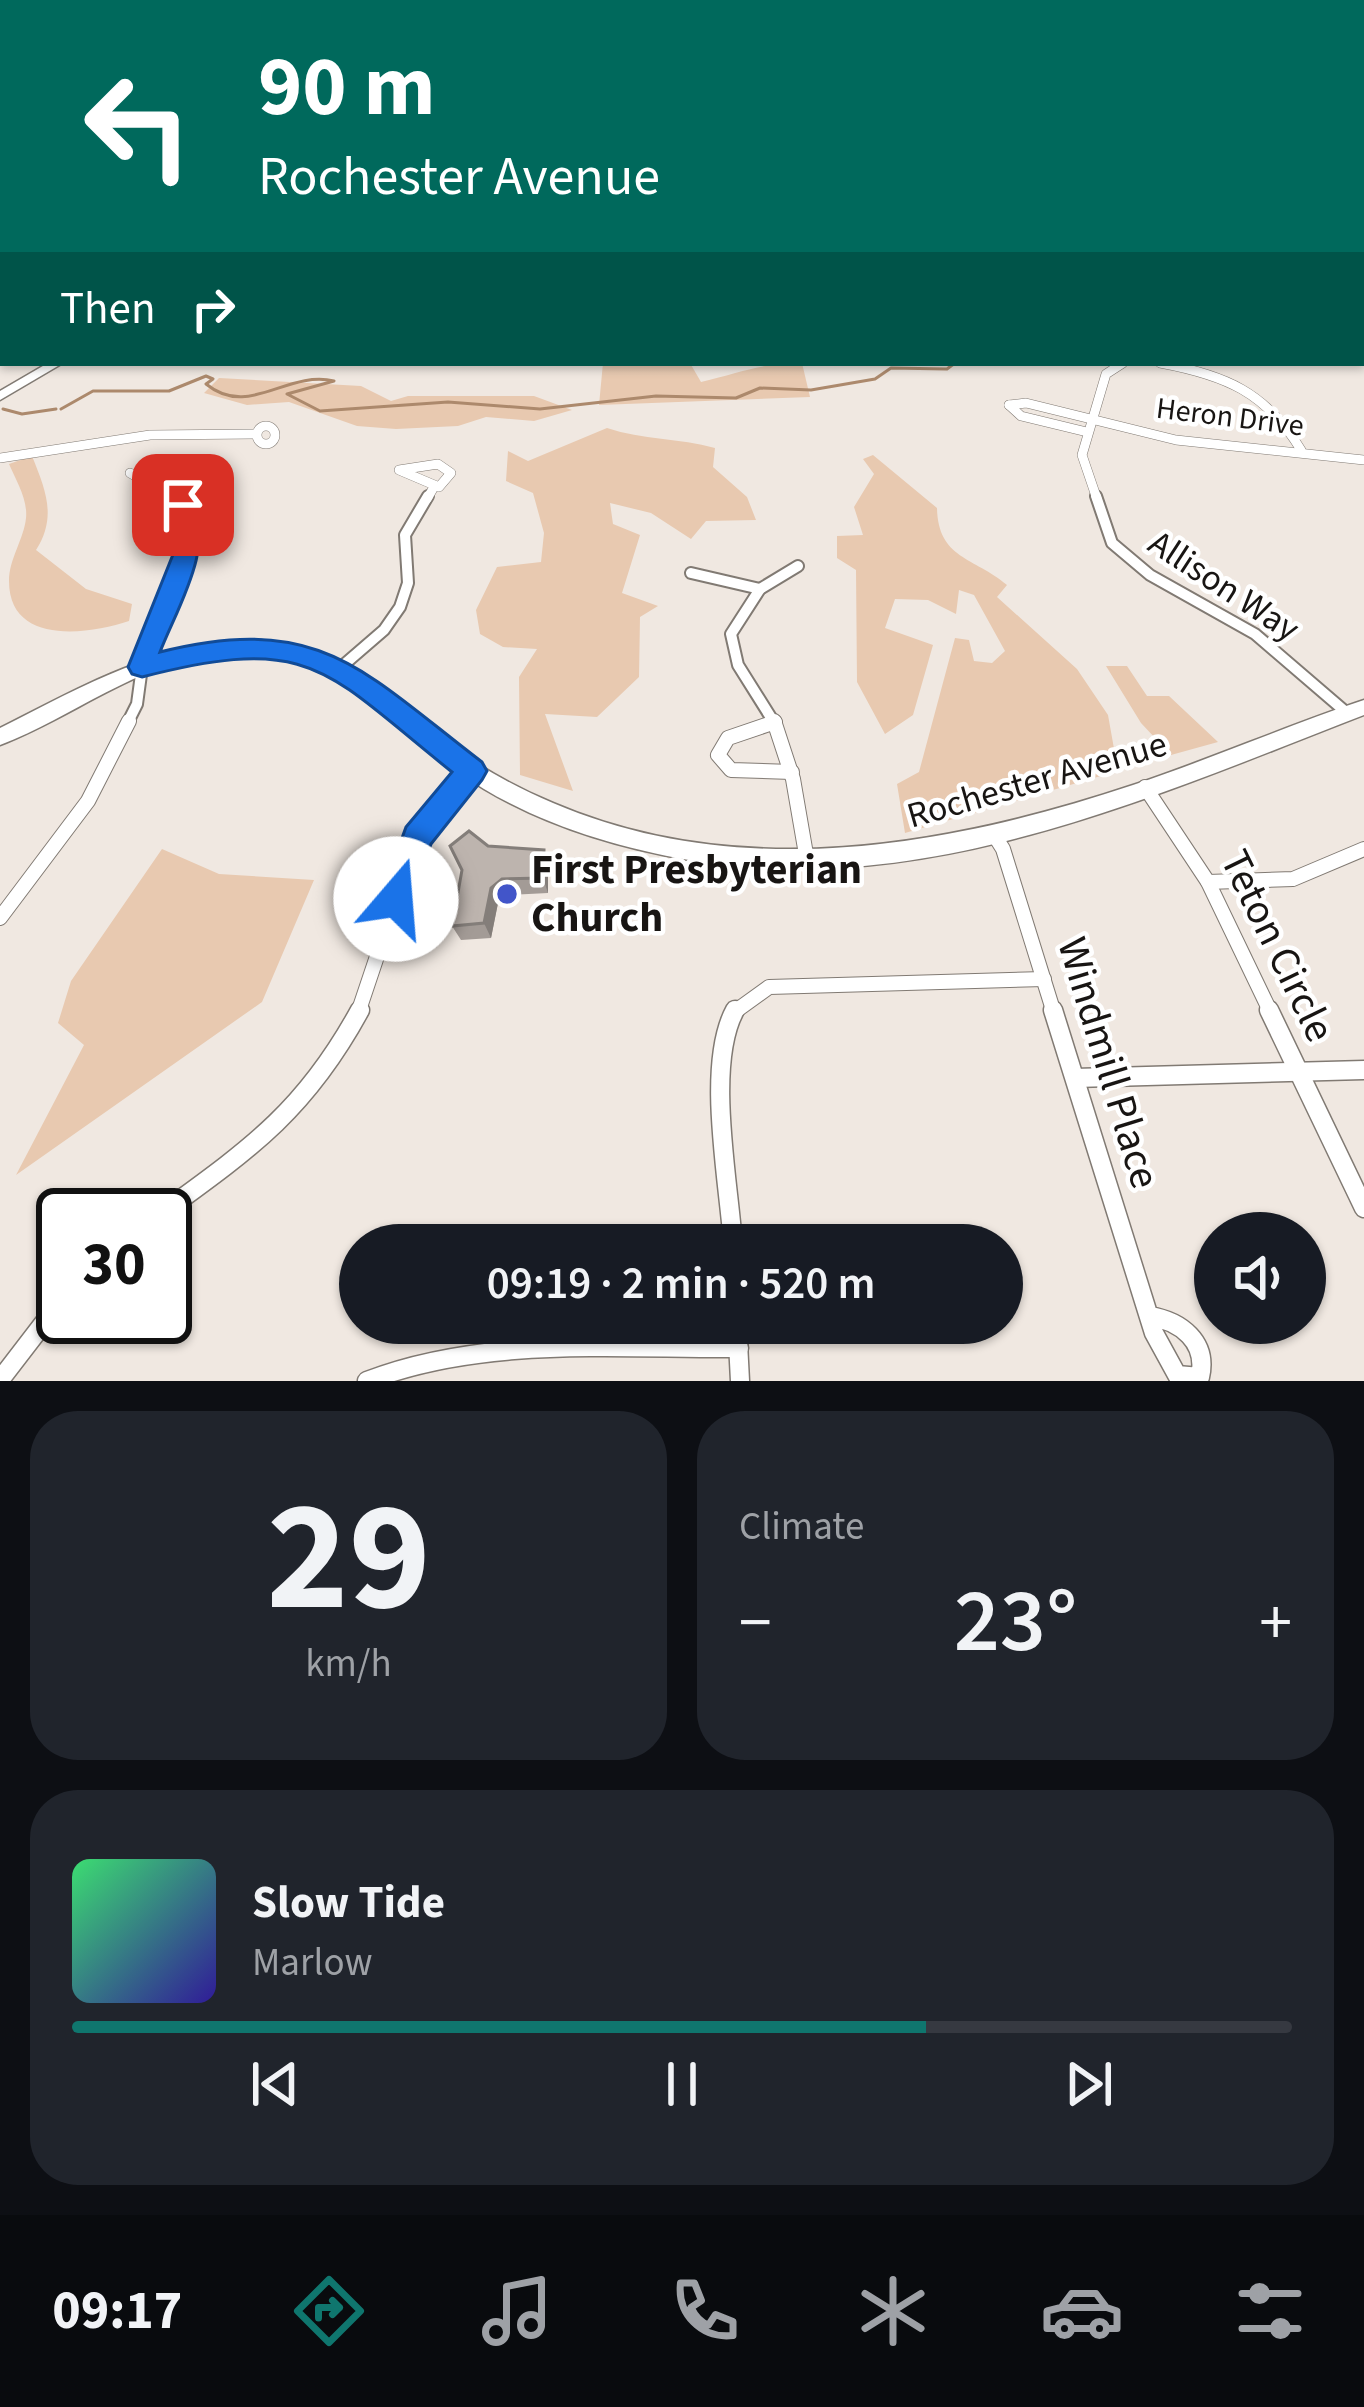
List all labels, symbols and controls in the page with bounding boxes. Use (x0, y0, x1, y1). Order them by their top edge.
text: 90 m (258, 28, 436, 148)
icon: left (60, 48, 216, 204)
text: Rochester Avenue (258, 139, 660, 216)
icon: right (180, 276, 246, 342)
text: Then (60, 277, 156, 341)
street label: Heron Drive (1154, 387, 1306, 447)
pin (132, 454, 234, 556)
icon: arrive (150, 472, 216, 538)
street label: Allison Way (1138, 518, 1310, 654)
street label: Rochester Avenue (901, 719, 1173, 841)
position arrow (333, 836, 459, 962)
place label: First Presbyterian Church (531, 840, 862, 948)
street label: Teton Circle (1205, 840, 1349, 1052)
marker: First Presbyterian Church (494, 881, 520, 907)
street label: Windmill Place (1041, 930, 1175, 1196)
speed limit sign: 30 (36, 1188, 192, 1344)
map controls (1194, 1212, 1326, 1344)
button: sound (1194, 1212, 1326, 1344)
text: 09:19 · 2 min · 520 m (487, 1252, 875, 1316)
text: 29 (266, 1447, 431, 1669)
text: Climate (739, 1499, 864, 1555)
text: 23° (954, 1558, 1077, 1686)
text: − (739, 1576, 772, 1670)
text: + (1259, 1576, 1292, 1670)
text: km/h (305, 1636, 392, 1692)
text: Slow Tide (252, 1871, 445, 1935)
text: Marlow (252, 1935, 373, 1991)
icon: previous (242, 2051, 308, 2117)
icon: pause (649, 2051, 715, 2117)
icon: next (1056, 2051, 1122, 2117)
icon: directions (287, 2269, 371, 2353)
icon: music (475, 2269, 559, 2353)
icon: phone (663, 2269, 747, 2353)
icon: climate (851, 2269, 935, 2353)
icon: car (1040, 2269, 1124, 2353)
icon: filters (1228, 2269, 1312, 2353)
text: 09:17 (52, 2273, 182, 2350)

